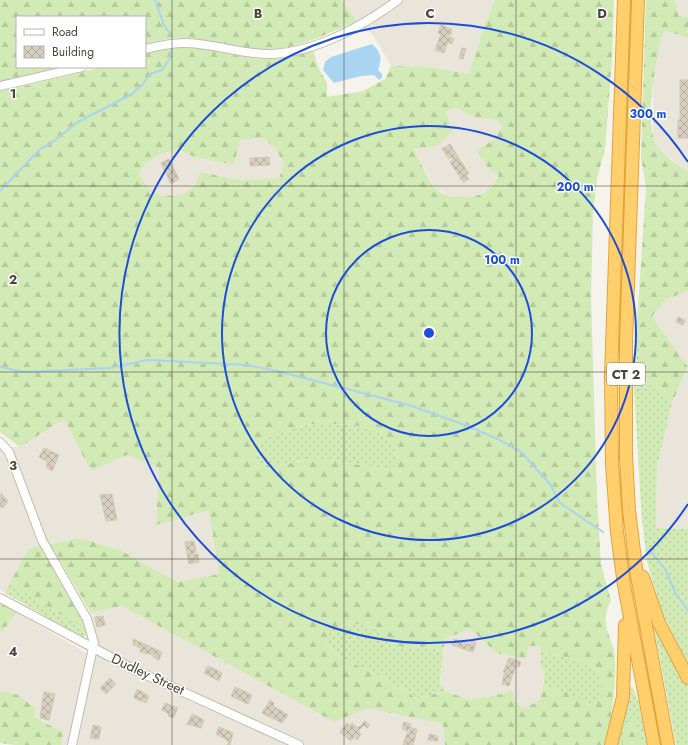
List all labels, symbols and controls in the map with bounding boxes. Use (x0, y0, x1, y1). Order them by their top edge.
text: B (254, 4, 263, 23)
text: C (425, 4, 435, 23)
text: D (597, 4, 607, 23)
legend (16, 16, 146, 68)
text: Road (52, 23, 78, 41)
text: Building (52, 43, 94, 61)
text: 1 (10, 84, 16, 103)
text: 300 m (630, 105, 667, 123)
text: 200 m (556, 178, 594, 196)
text: 100 m (484, 251, 520, 269)
text: 2 (9, 270, 17, 289)
centre of rings (422, 326, 436, 340)
road number: CT 2 (607, 363, 645, 385)
text: 3 (9, 456, 17, 475)
text: 4 (8, 642, 18, 661)
street label: Dudley Street (108, 648, 189, 700)

